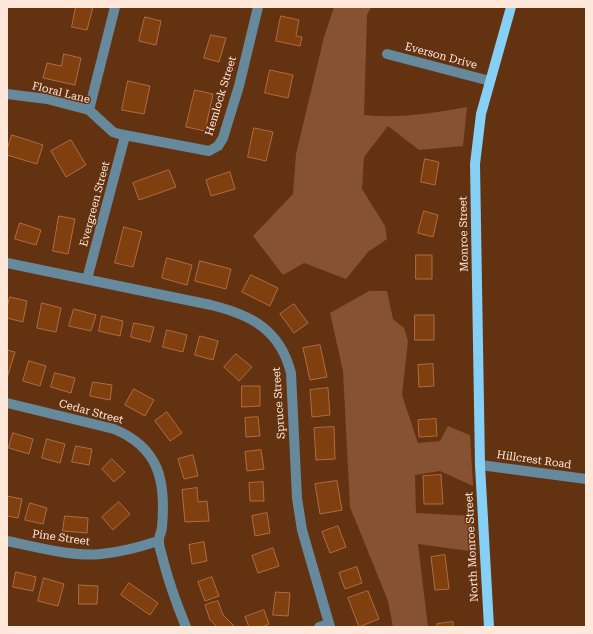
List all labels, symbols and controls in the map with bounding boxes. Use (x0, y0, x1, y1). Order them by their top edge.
street label: Everson Drive (403, 40, 479, 72)
street label: Hemlock Street (203, 55, 239, 137)
street label: Floral Lane (31, 79, 91, 107)
street label: Evergreen Street (77, 160, 113, 248)
street label: Monroe Street (457, 196, 471, 272)
street label: Spruce Street (270, 367, 288, 439)
street label: Cedar Street (57, 397, 125, 427)
street label: Hillcrest Road (496, 448, 572, 472)
street label: North Monroe Street (463, 492, 481, 602)
street label: Pine Street (31, 527, 91, 549)

